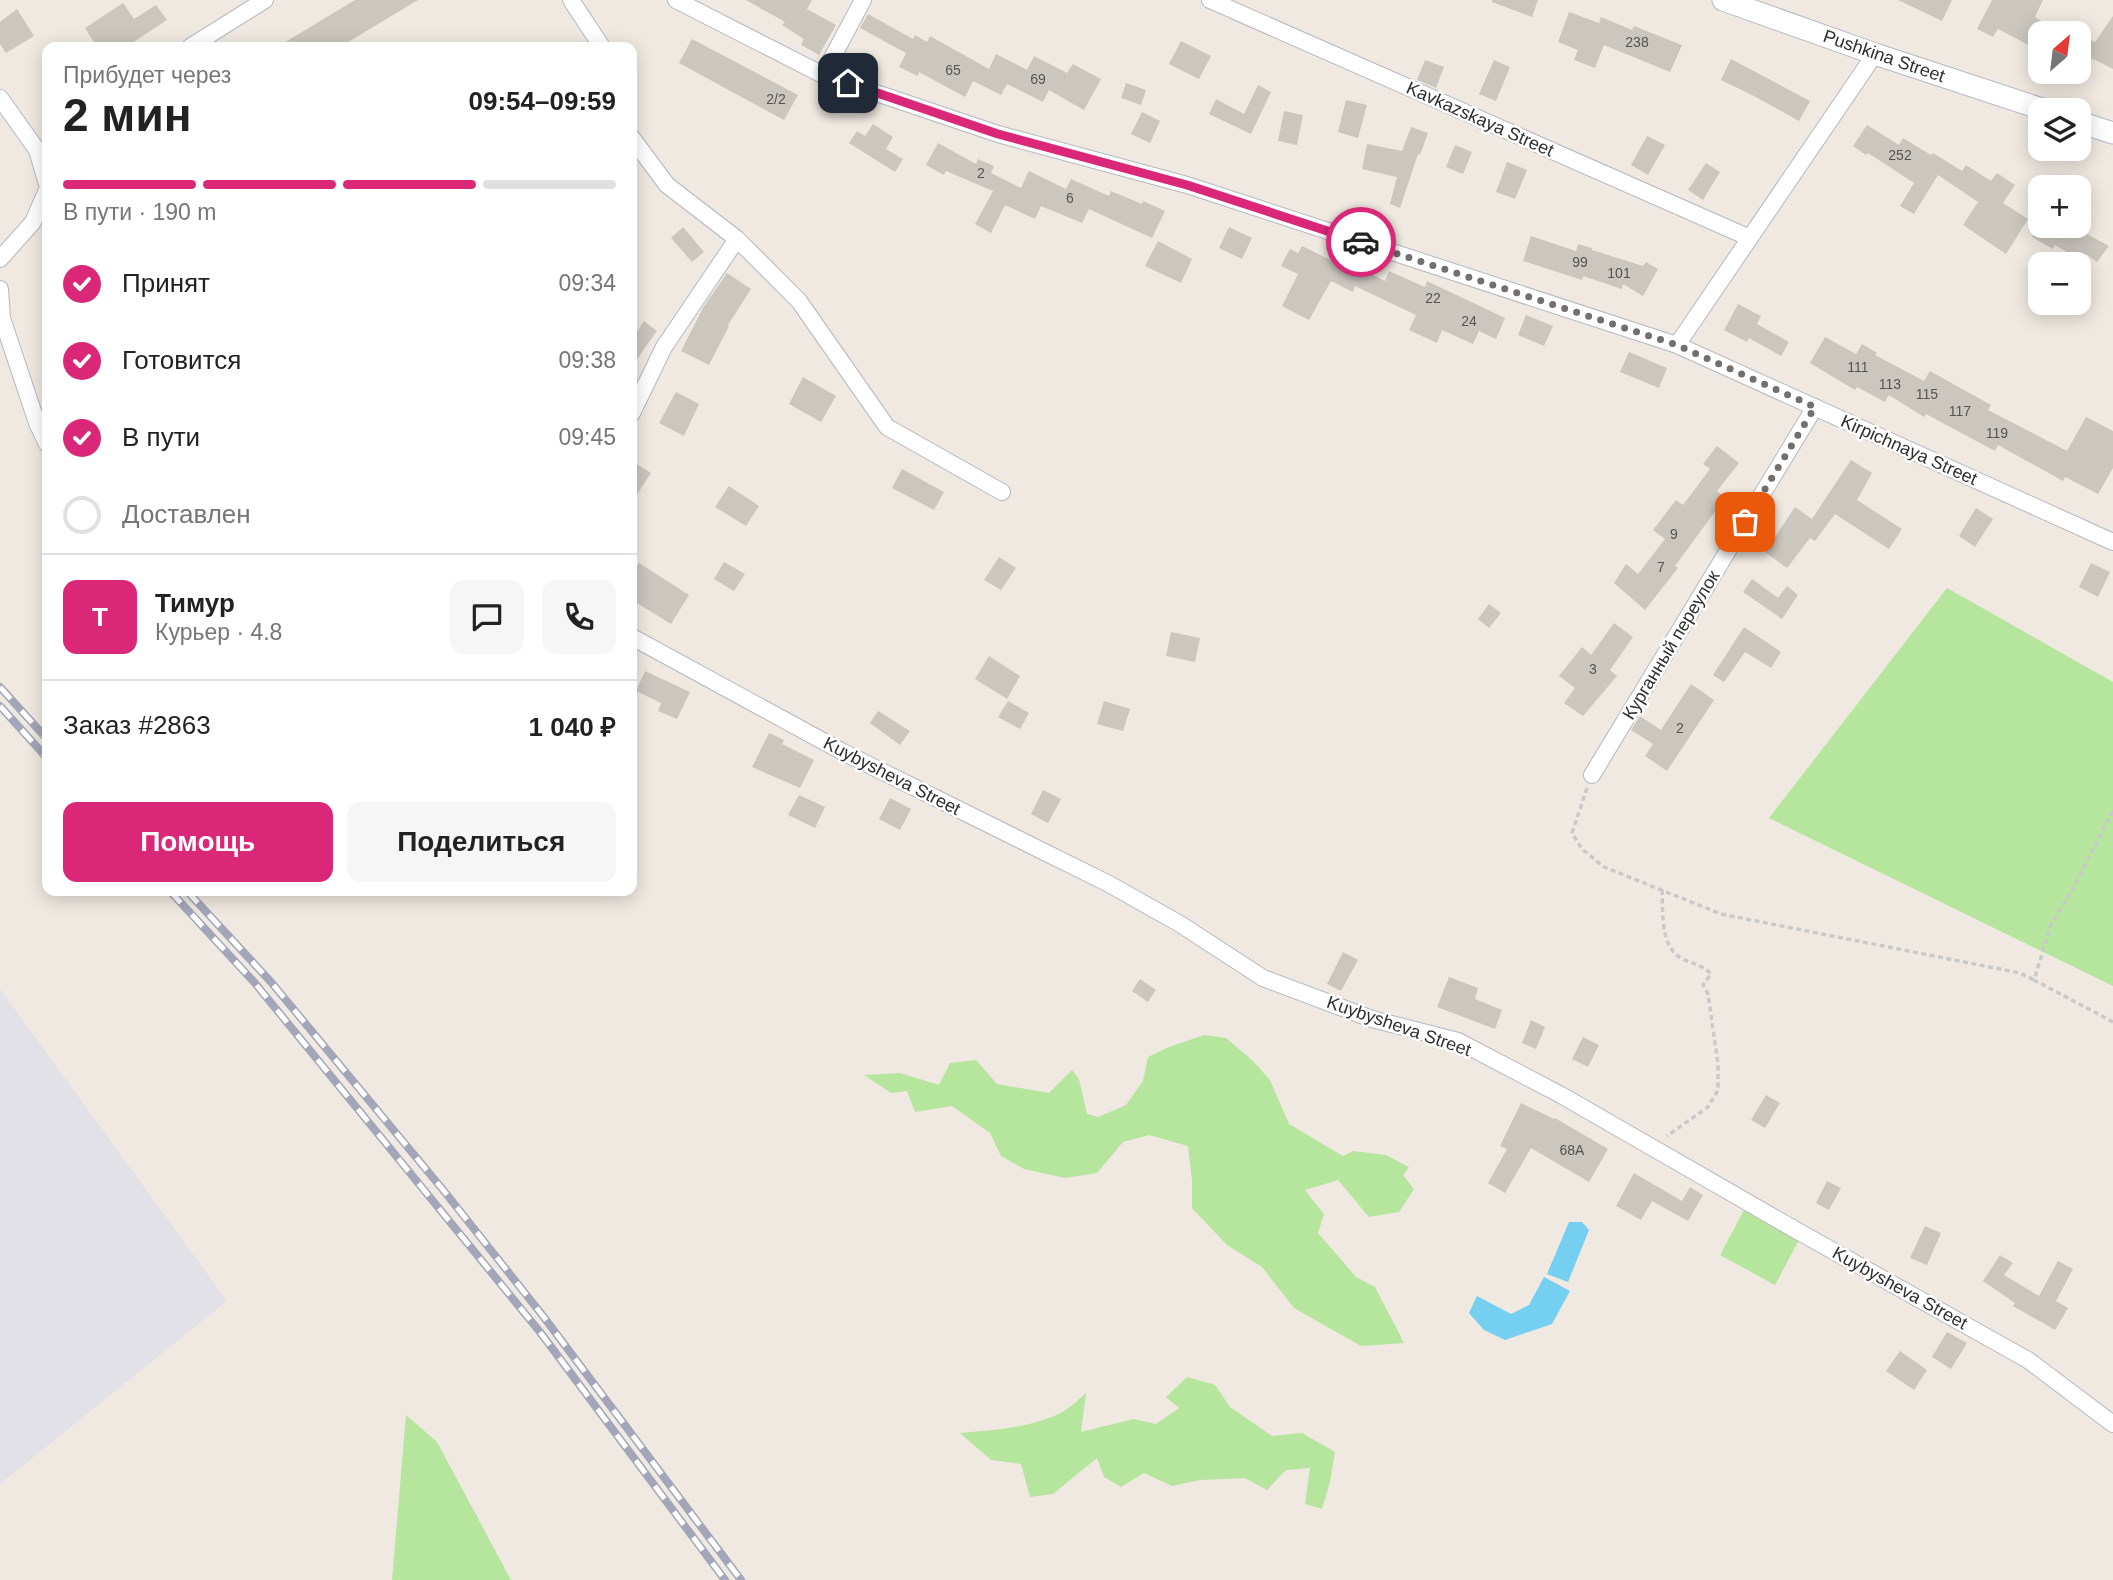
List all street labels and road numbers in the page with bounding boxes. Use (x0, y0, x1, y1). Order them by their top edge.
street label: Pushkina Street (1821, 26, 1947, 86)
street label: Kavkazskaya Street (1403, 78, 1557, 160)
street label: Kirpichnaya Street (1838, 411, 1980, 489)
street label: Курганный переулок (1619, 567, 1723, 723)
street label: Kuybysheva Street (820, 733, 964, 819)
street label: Kuybysheva Street (1324, 992, 1474, 1060)
street label: Kuybysheva Street (1829, 1243, 1971, 1333)

